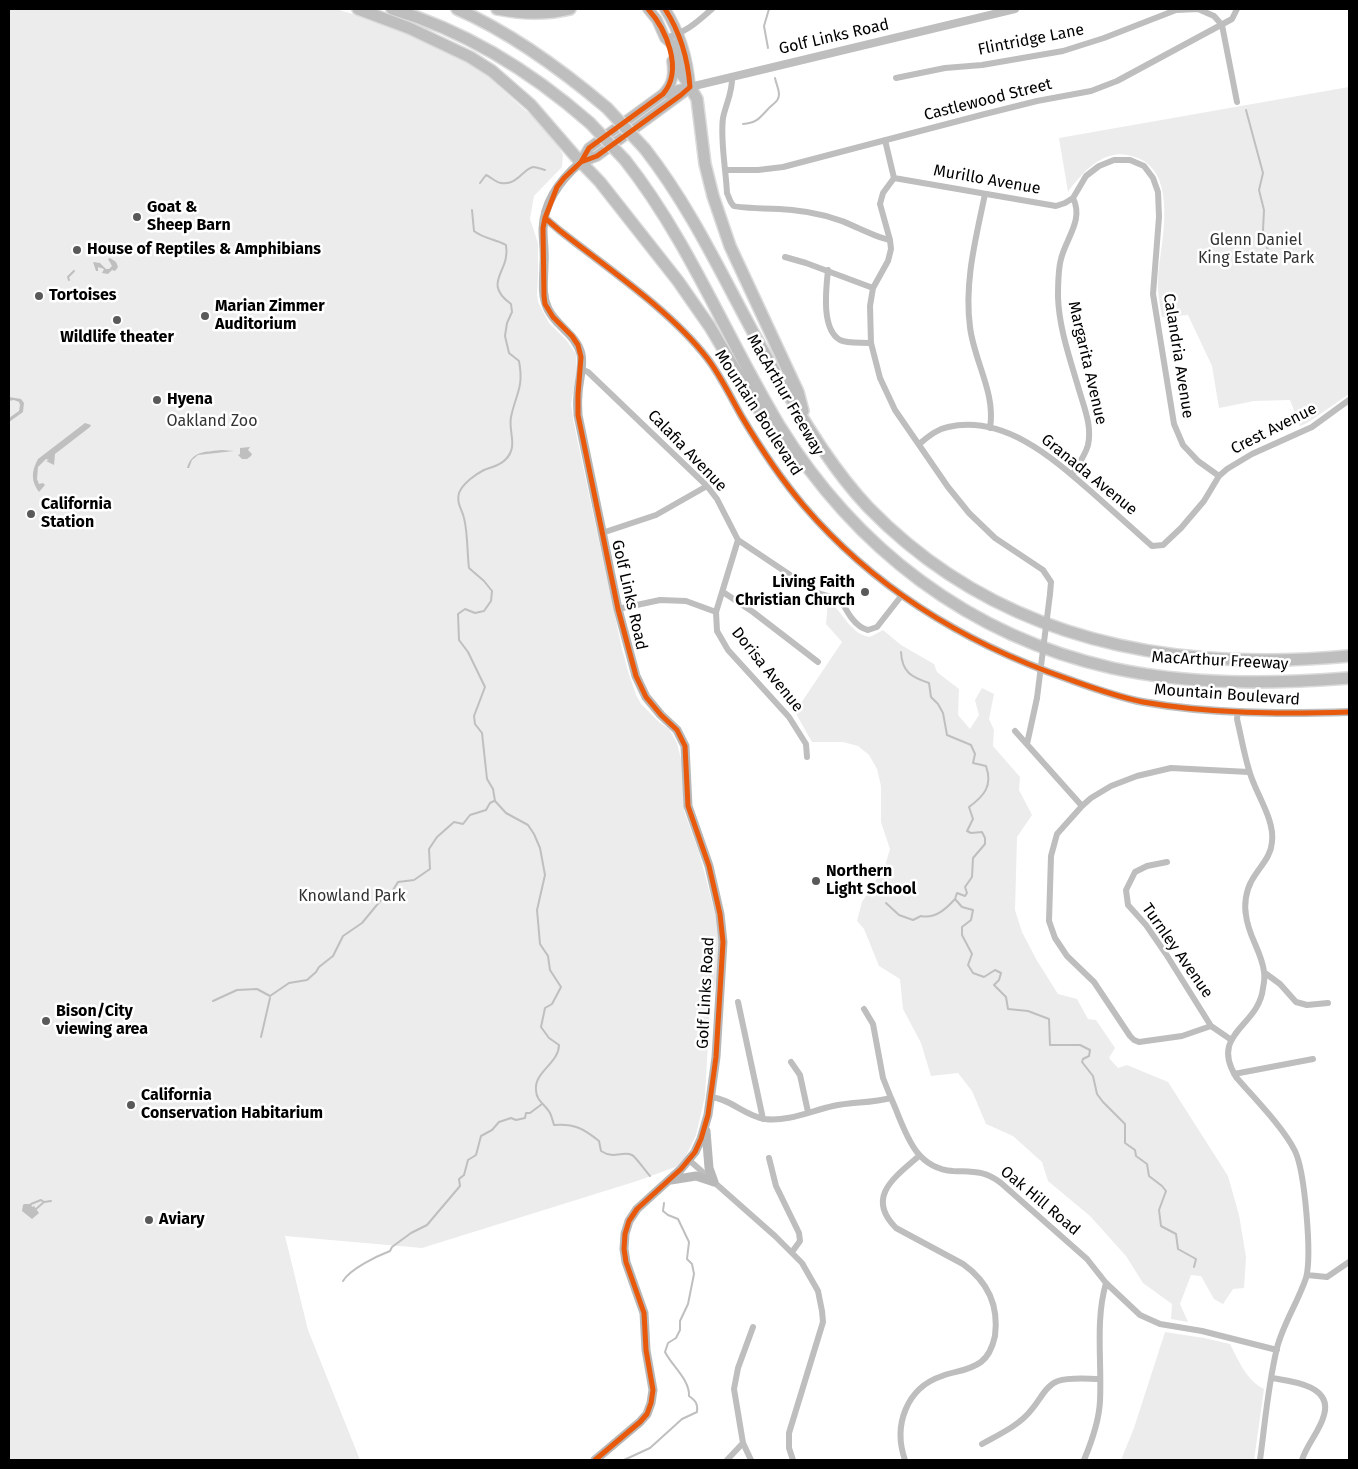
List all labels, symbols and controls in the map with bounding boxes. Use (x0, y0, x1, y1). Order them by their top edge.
street label: Golf Links Road (777, 15, 891, 59)
street label: Flintridge Lane (976, 20, 1086, 60)
street label: Castlewood Street (922, 75, 1054, 125)
street label: Murillo Avenue (932, 161, 1042, 199)
place label: Goat & Sheep Barn (147, 198, 231, 236)
marker: Goat & Sheep Barn (131, 211, 143, 223)
park label: Glenn Daniel King Estate Park (1198, 231, 1314, 269)
place label: House of Reptiles & Amphibians (87, 240, 321, 260)
marker: House of Reptiles & Amphibians (71, 244, 83, 256)
place label: Tortoises (49, 286, 117, 306)
marker: Tortoises (33, 290, 45, 302)
street label: Calandria Avenue (1159, 292, 1197, 420)
place label: Marian Zimmer Auditorium (215, 297, 325, 335)
street label: Margarita Avenue (1063, 299, 1111, 427)
marker: Marian Zimmer Auditorium (199, 310, 211, 322)
marker: Wildlife theater (111, 314, 123, 326)
place label: Wildlife theater (60, 328, 174, 348)
street label: MacArthur Freeway (742, 331, 828, 459)
street label: Mountain Boulevard (710, 346, 806, 480)
place label: Hyena (167, 390, 213, 410)
marker: Hyena (151, 394, 163, 406)
street label: Crest Avenue (1228, 399, 1320, 459)
street label: Calafia Avenue (643, 406, 731, 496)
park label: Oakland Zoo (167, 412, 257, 432)
street label: Granada Avenue (1037, 430, 1141, 520)
place label: California Station (41, 495, 112, 533)
marker: California Station (25, 508, 37, 520)
street label: Golf Links Road (607, 538, 651, 652)
place label: Living Faith Christian Church (735, 573, 855, 611)
marker: Living Faith Christian Church (859, 586, 871, 598)
street label: Dorisa Avenue (727, 624, 807, 716)
street label: MacArthur Freeway (1151, 648, 1289, 674)
street label: Mountain Boulevard (1153, 680, 1301, 710)
place label: Northern Light School (826, 862, 916, 900)
marker: Northern Light School (810, 875, 822, 887)
park label: Knowland Park (298, 887, 406, 907)
street label: Turnley Avenue (1137, 900, 1217, 1002)
street label: Golf Links Road (693, 936, 719, 1050)
place label: Bison/City viewing area (56, 1002, 148, 1040)
marker: Bison/City viewing area (40, 1015, 52, 1027)
place label: California Conservation Habitarium (141, 1086, 323, 1124)
marker: California Conservation Habitarium (125, 1099, 137, 1111)
street label: Oak Hill Road (996, 1162, 1084, 1240)
place label: Aviary (159, 1210, 205, 1230)
marker: Aviary (143, 1214, 155, 1226)

